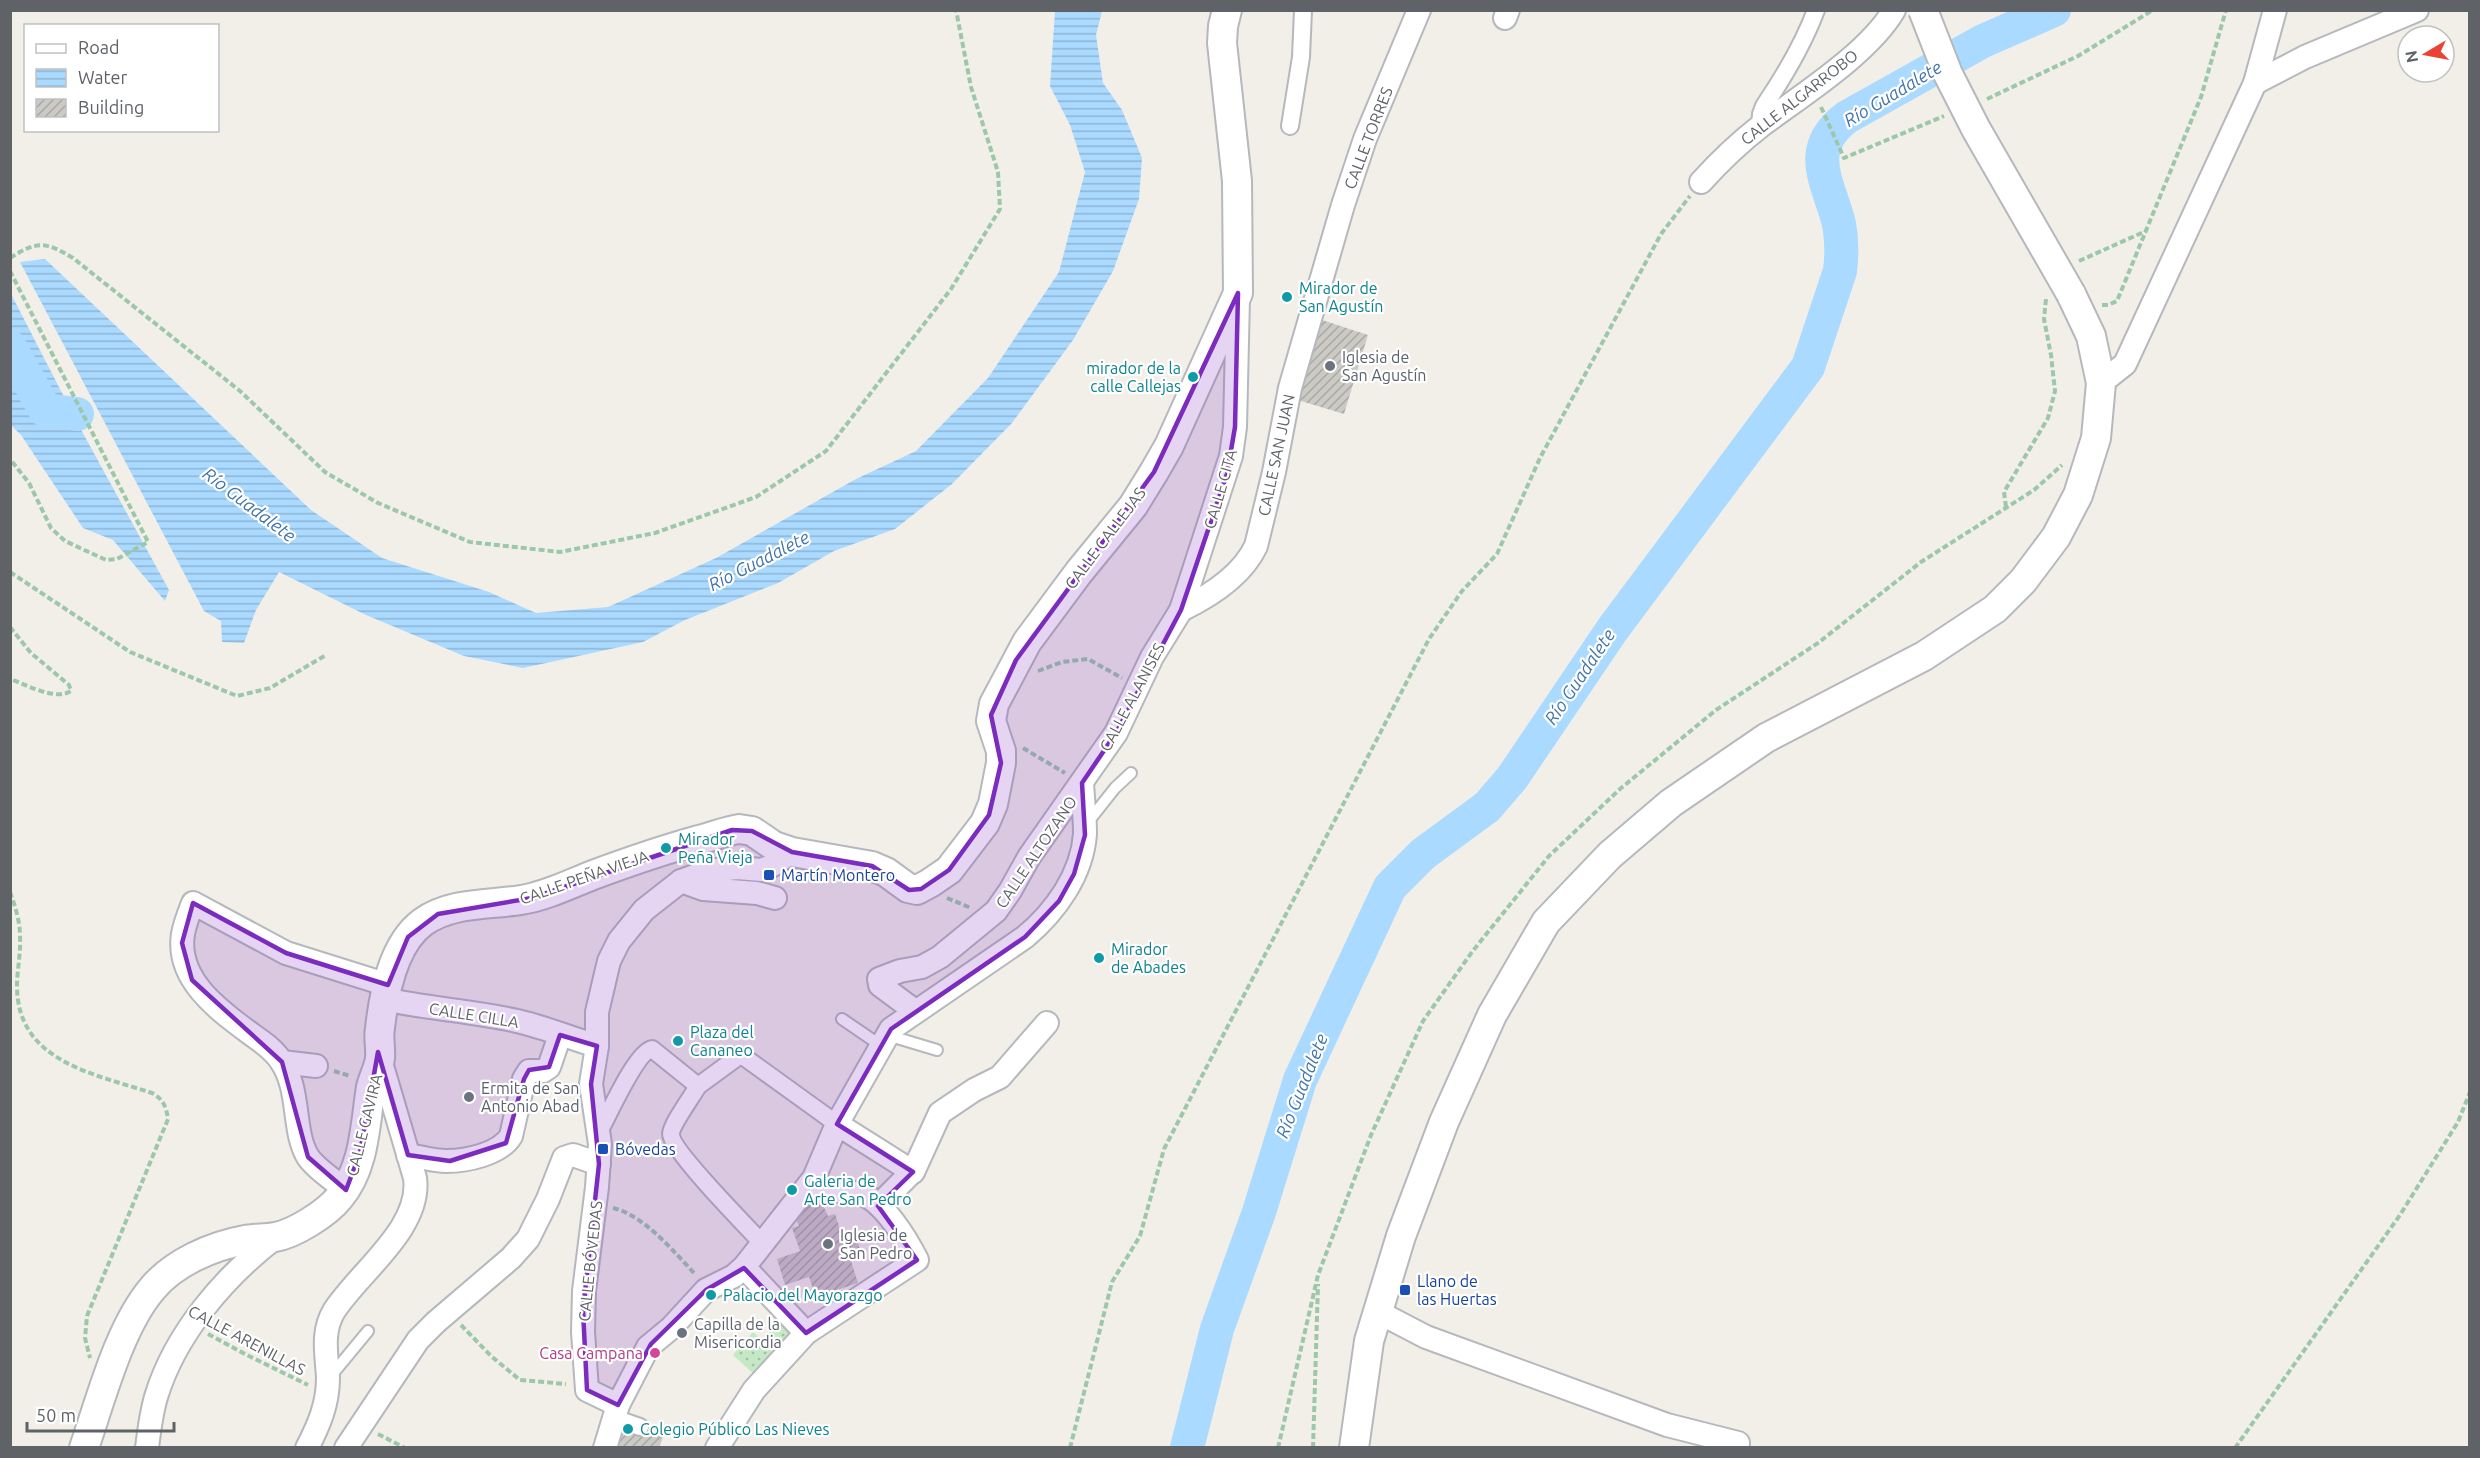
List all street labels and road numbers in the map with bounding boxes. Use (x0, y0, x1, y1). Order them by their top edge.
street label: CALLE ALGARROBO (1737, 46, 1861, 148)
street label: CALLE TORRES (1340, 84, 1396, 192)
street label: CALLE SAN JUAN (1254, 392, 1298, 518)
street label: CALLE CITA (1200, 447, 1240, 531)
street label: CALLE CALLEJAS (1061, 484, 1149, 592)
street label: CALLE ALANISES (1096, 640, 1168, 754)
street label: CALLE ALTOZANO (992, 793, 1080, 911)
street label: CALLE PEÑA VIEJA (517, 845, 651, 908)
street label: CALLE CILLA (428, 999, 521, 1031)
street label: CALLE GAVIRA (343, 1071, 386, 1178)
street label: CALLE BÓVEDAS (574, 1200, 605, 1322)
street label: CALLE ARENILLAS (185, 1301, 309, 1379)

